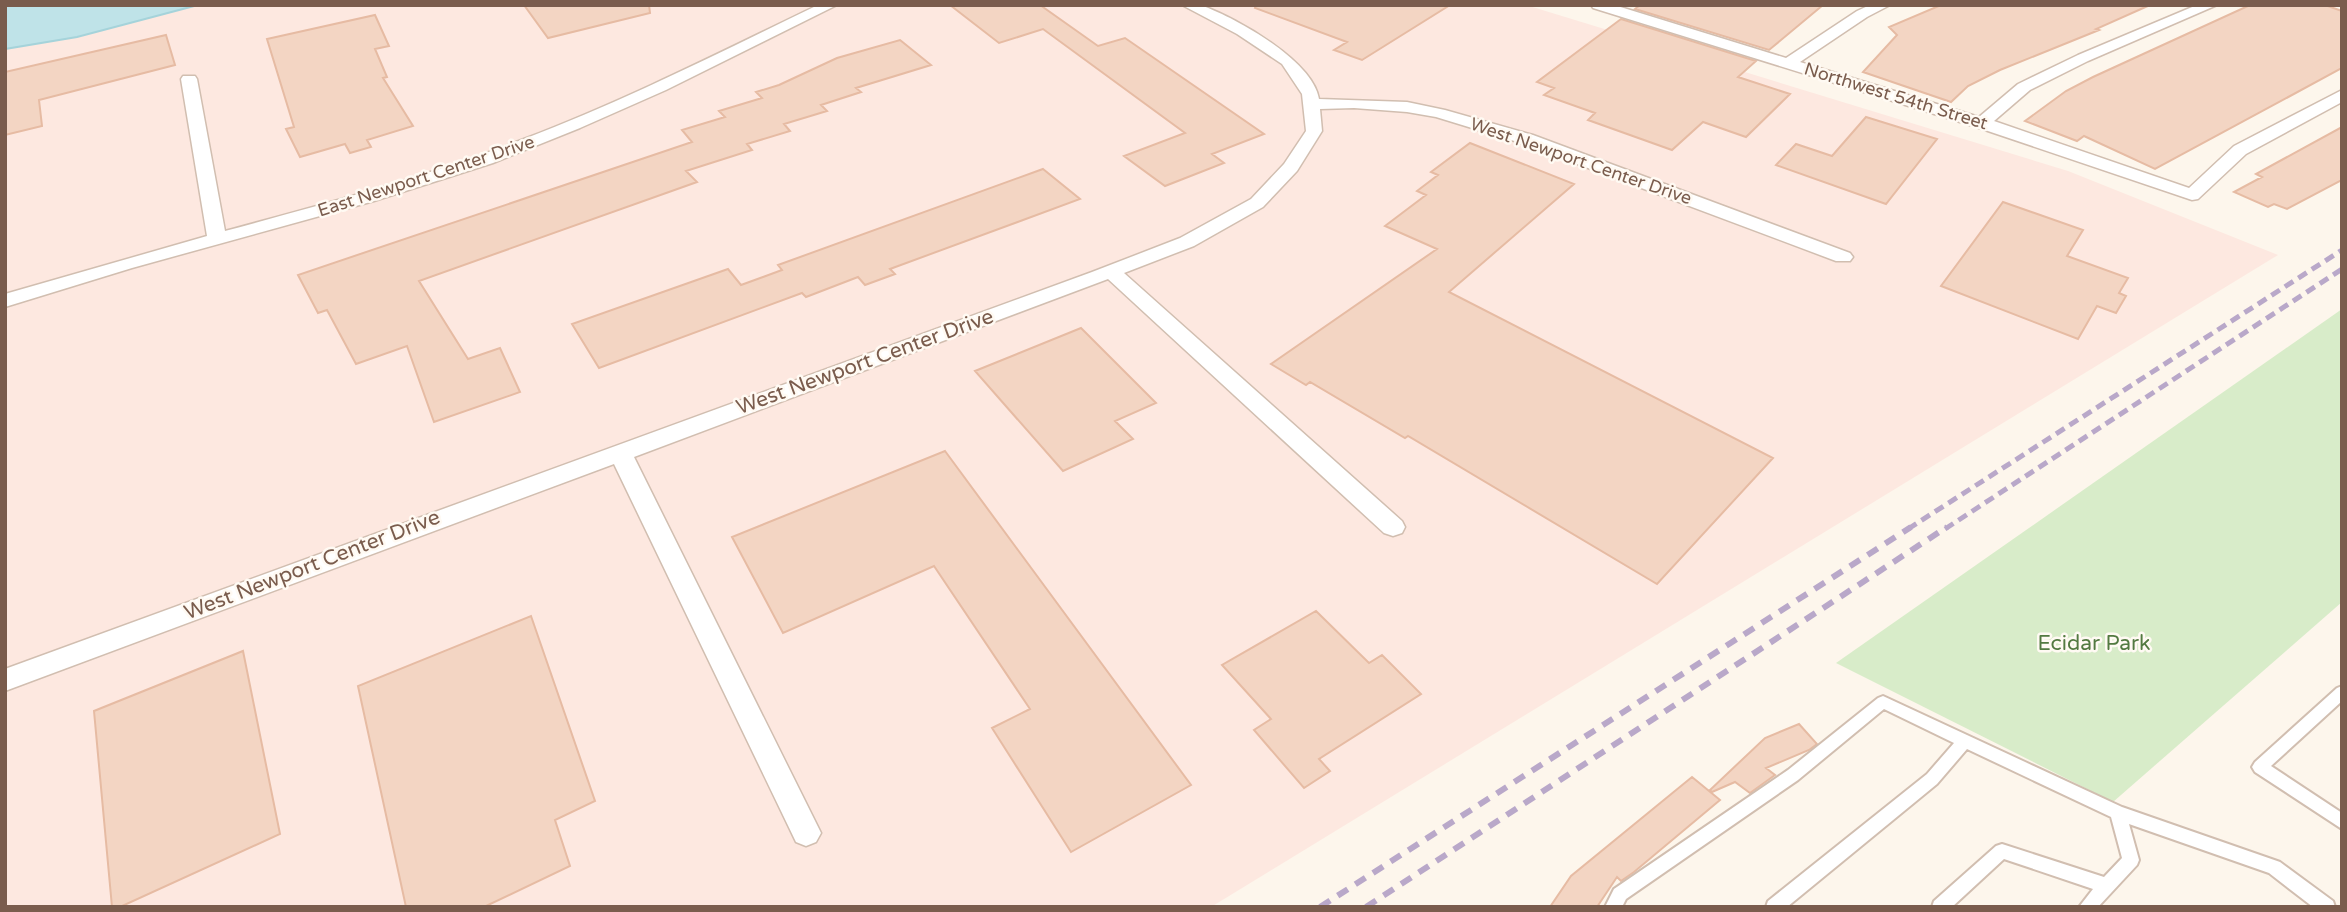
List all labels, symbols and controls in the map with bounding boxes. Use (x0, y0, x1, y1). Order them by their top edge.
street label: Northwest 54th Street (1802, 58, 1991, 134)
street label: West Newport Center Drive (1467, 113, 1695, 209)
street label: East Newport Center Drive (315, 130, 537, 222)
street label: West Newport Center Drive (733, 304, 997, 420)
street label: West Newport Center Drive (181, 505, 443, 625)
park label: Ecidar Park (2038, 631, 2150, 656)

